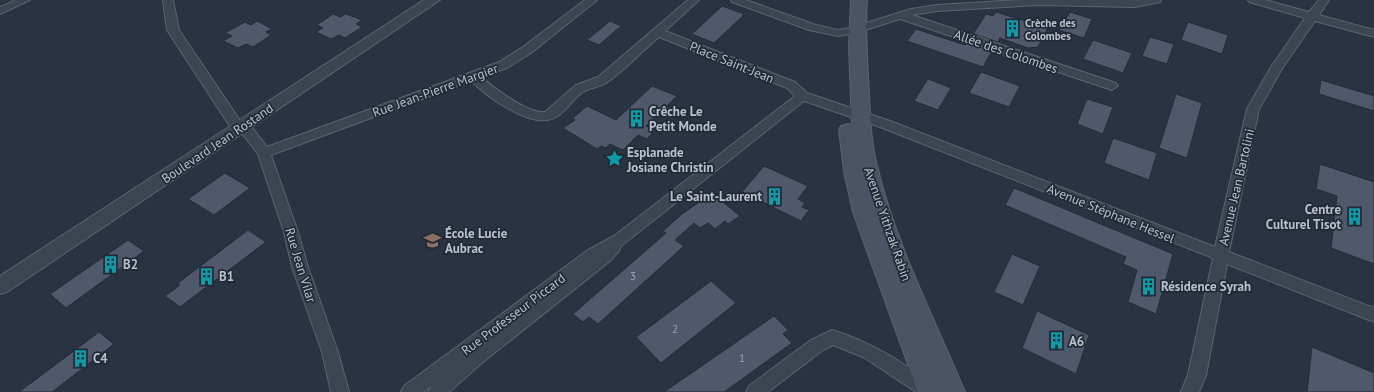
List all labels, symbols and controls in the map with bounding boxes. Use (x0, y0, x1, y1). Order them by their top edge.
place label: Crèche des Colombes (1025, 16, 1076, 43)
building icon: Crèche des Colombes (1002, 19, 1022, 39)
street label: Allée des Colombes (952, 26, 1060, 77)
street label: Place Saint-Jean (687, 38, 777, 87)
street label: Rue Jean-Pierre Margier (370, 60, 501, 121)
street label: Boulevard Jean Rostand (158, 100, 276, 187)
place label: Crêche Le Petit Monde (649, 103, 717, 135)
building icon: Crêche Le Petit Monde (626, 108, 646, 128)
street label: Avenue Jean Bartolini (1215, 127, 1258, 247)
place label: Esplanade Josiane Christin (626, 144, 714, 176)
place icon: Esplanade Josiane Christin (604, 149, 624, 169)
street label: Avenue Yithzak Rabin (860, 165, 915, 283)
street label: Avenue Stéphane Hessel (1044, 180, 1177, 247)
building icon: Le Saint-Laurent (765, 186, 785, 206)
place label: Le Saint-Laurent (670, 188, 762, 205)
place label: Centre Culturel Tisot (1266, 201, 1341, 233)
building icon: Centre Culturel Tisot (1344, 206, 1364, 226)
place label: École Lucie Aubrac (445, 225, 508, 257)
street label: Rue Jean Vilar (281, 226, 320, 305)
school or university icon: École Lucie Aubrac (422, 230, 442, 250)
building icon: B2 (100, 254, 120, 274)
place label: B2 (123, 256, 138, 273)
building icon: B1 (196, 266, 216, 286)
place label: B1 (219, 268, 234, 285)
house number: 3 (630, 269, 636, 283)
street label: Rue Professeur Piccard (458, 270, 569, 359)
building icon: Résidence Syrah (1138, 276, 1158, 296)
place label: Résidence Syrah (1161, 278, 1251, 295)
house number: 2 (672, 322, 678, 336)
building icon: A6 (1046, 331, 1066, 351)
place label: A6 (1069, 333, 1084, 350)
building icon: C4 (70, 348, 90, 368)
place label: C4 (93, 350, 108, 367)
house number: 1 (739, 351, 745, 365)

